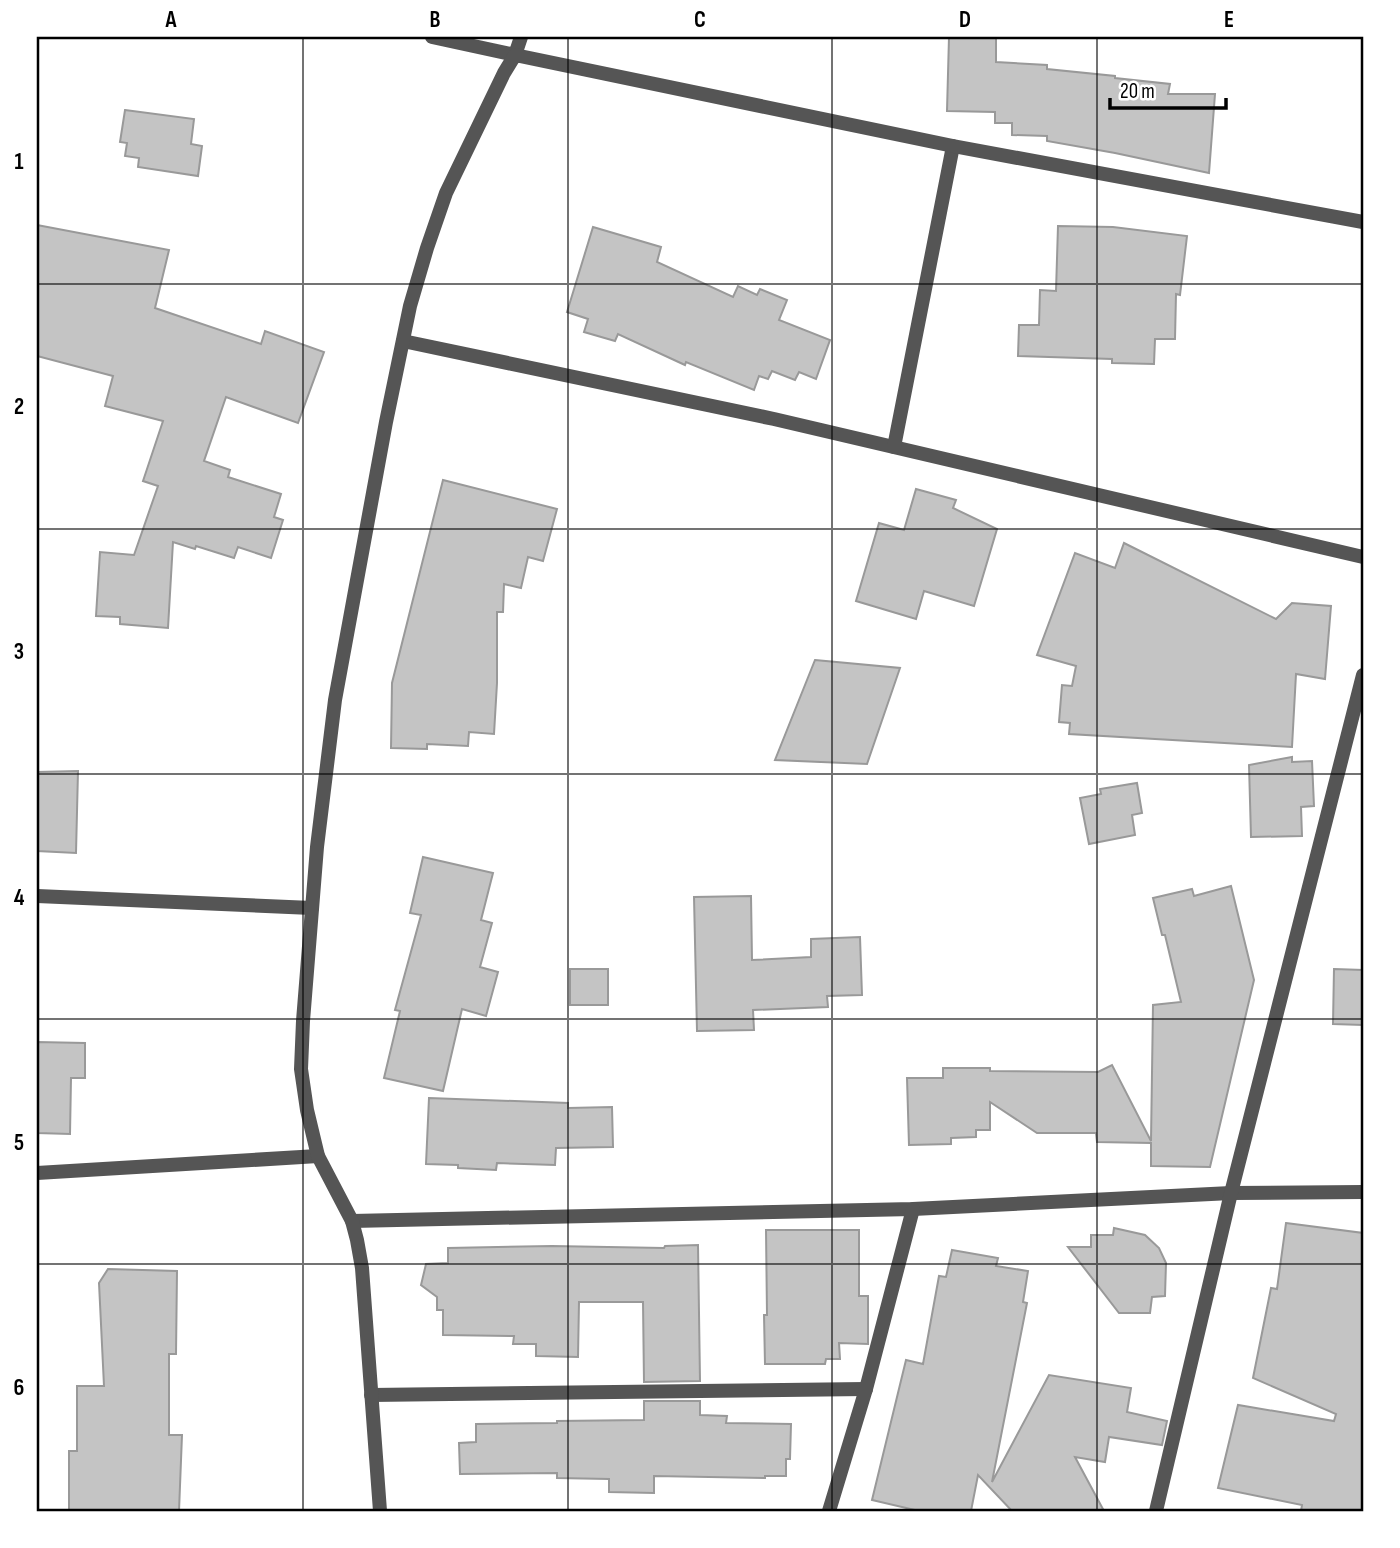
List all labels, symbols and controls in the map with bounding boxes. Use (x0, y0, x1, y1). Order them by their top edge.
text: A (165, 6, 178, 34)
text: B (430, 6, 441, 34)
text: C (694, 6, 706, 34)
text: D (959, 6, 971, 34)
text: E (1224, 6, 1234, 34)
scale bar (1110, 66, 1225, 110)
text: 20 m (1120, 79, 1155, 104)
text: 1 (14, 148, 24, 176)
text: 2 (14, 393, 24, 421)
text: 3 (14, 638, 24, 666)
text: 4 (14, 884, 25, 912)
text: 5 (14, 1129, 24, 1157)
text: 6 (14, 1374, 24, 1402)

